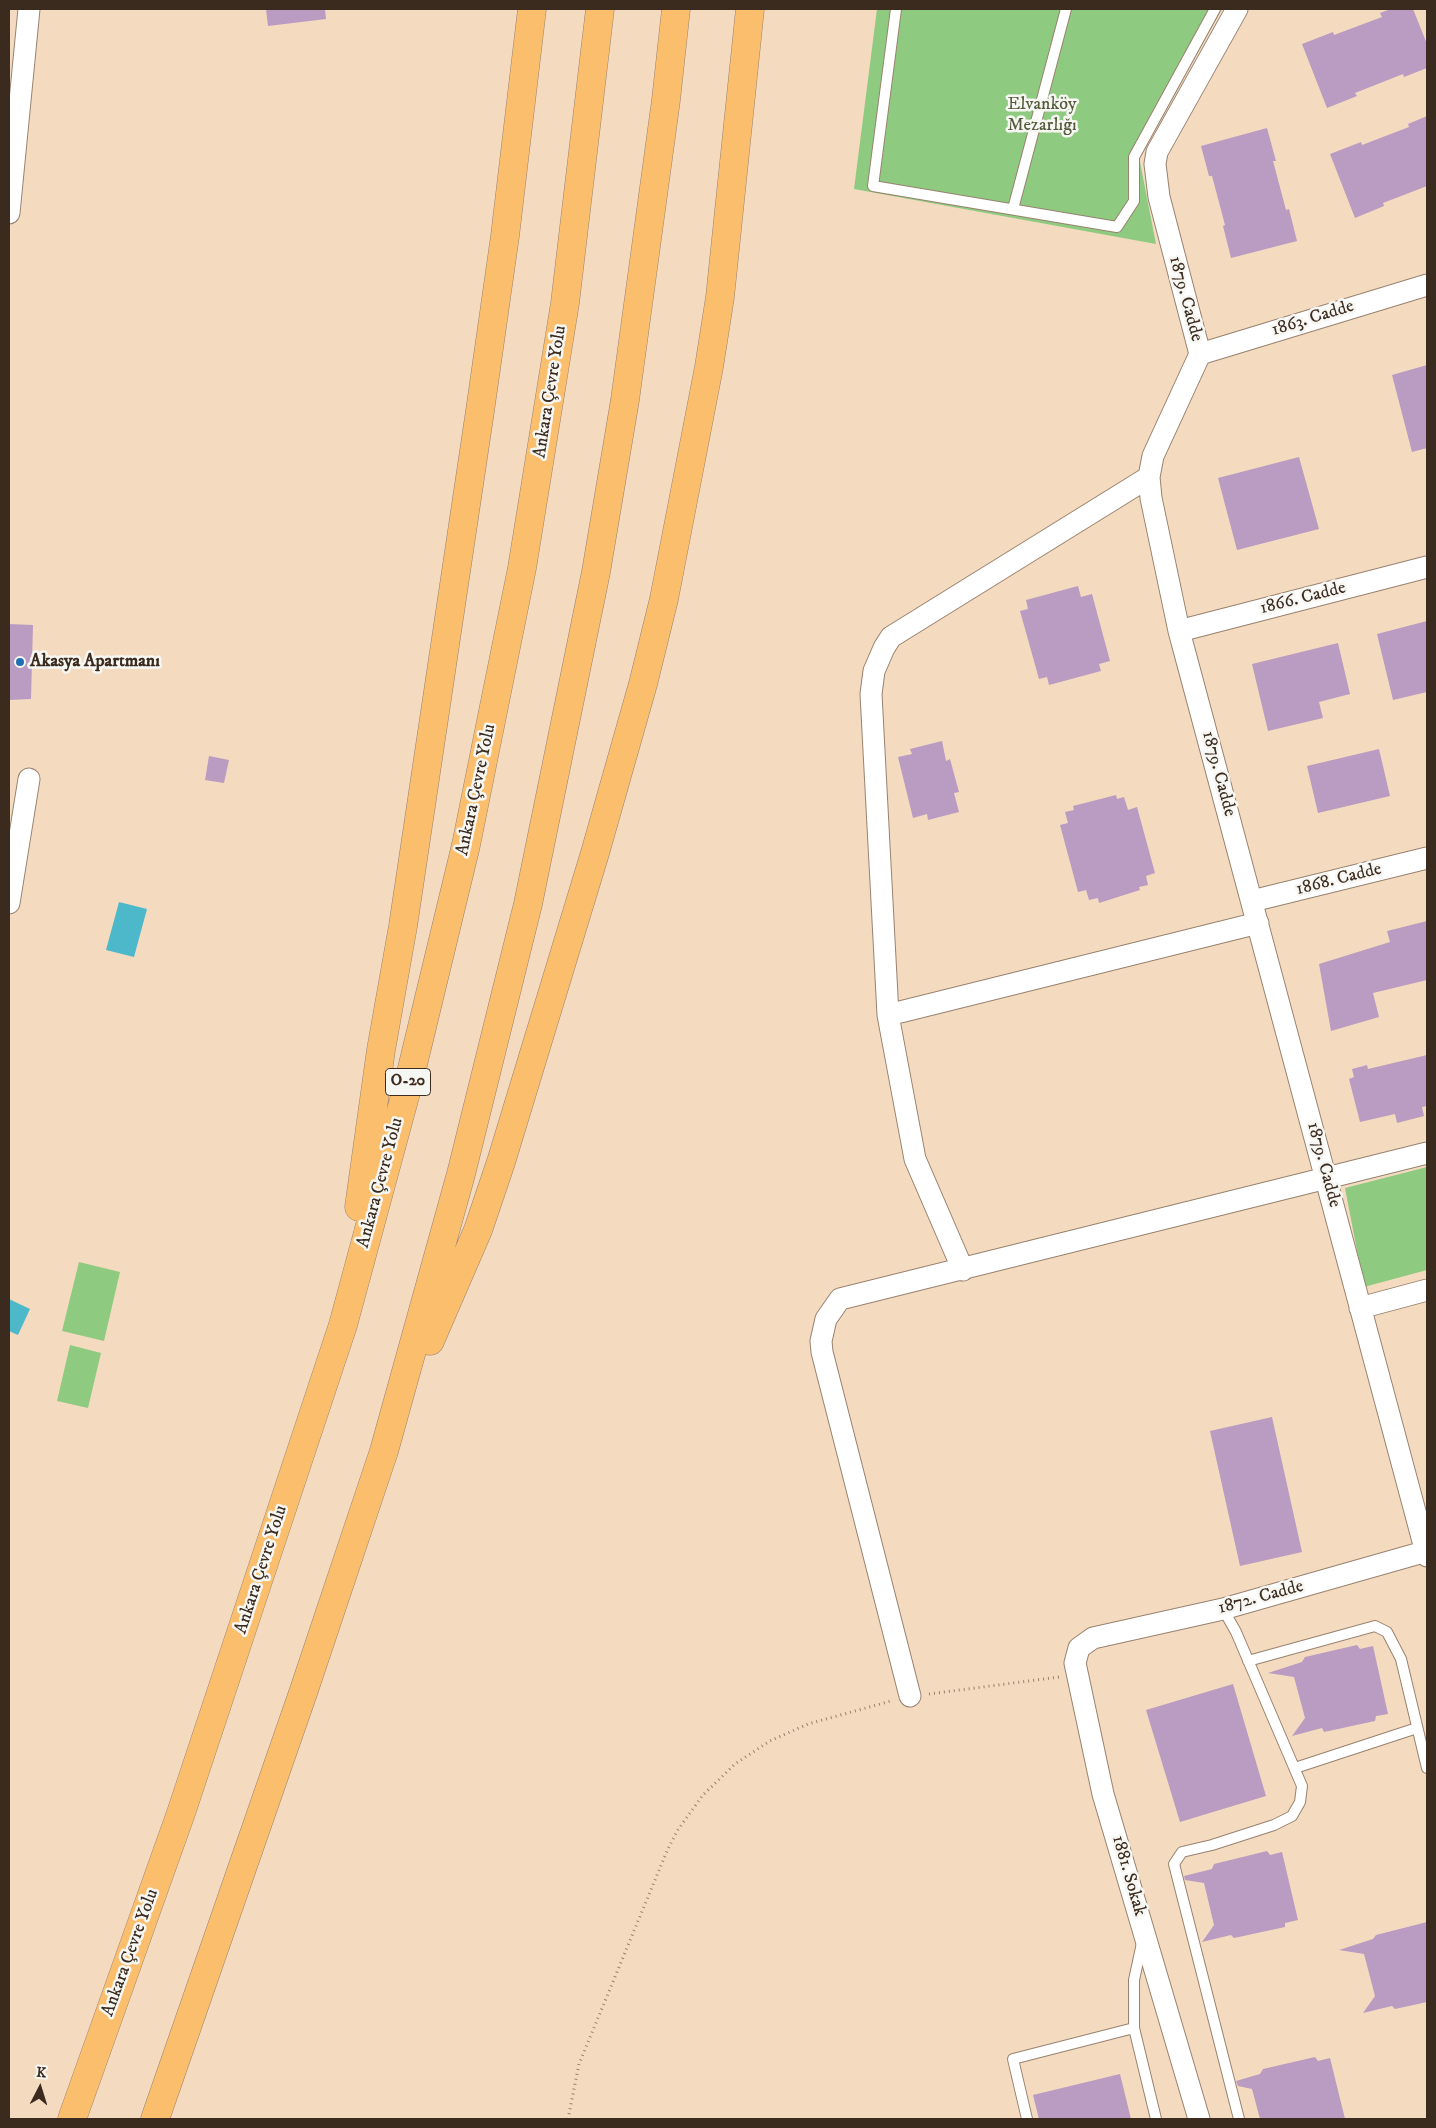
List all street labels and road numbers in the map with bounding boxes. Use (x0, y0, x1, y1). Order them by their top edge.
street label: 1879. Cadde (1163, 254, 1207, 344)
street label: 1863. Cadde (1269, 296, 1357, 342)
street label: Ankara Çevre Yolu (530, 324, 572, 460)
street label: 1866. Cadde (1258, 578, 1348, 620)
street label: Ankara Çevre Yolu (453, 722, 501, 858)
street label: 1879. Cadde (1196, 729, 1240, 819)
street label: 1868. Cadde (1294, 859, 1384, 901)
road number: O-20 (386, 1068, 430, 1096)
street label: Ankara Çevre Yolu (353, 1116, 409, 1250)
street label: 1879. Cadde (1301, 1120, 1345, 1210)
street label: Ankara Çevre Yolu (231, 1503, 293, 1637)
street label: 1872. Cadde (1216, 1576, 1306, 1620)
street label: 1881. Sokak (1106, 1833, 1150, 1919)
street label: Ankara Çevre Yolu (98, 1886, 164, 2020)

